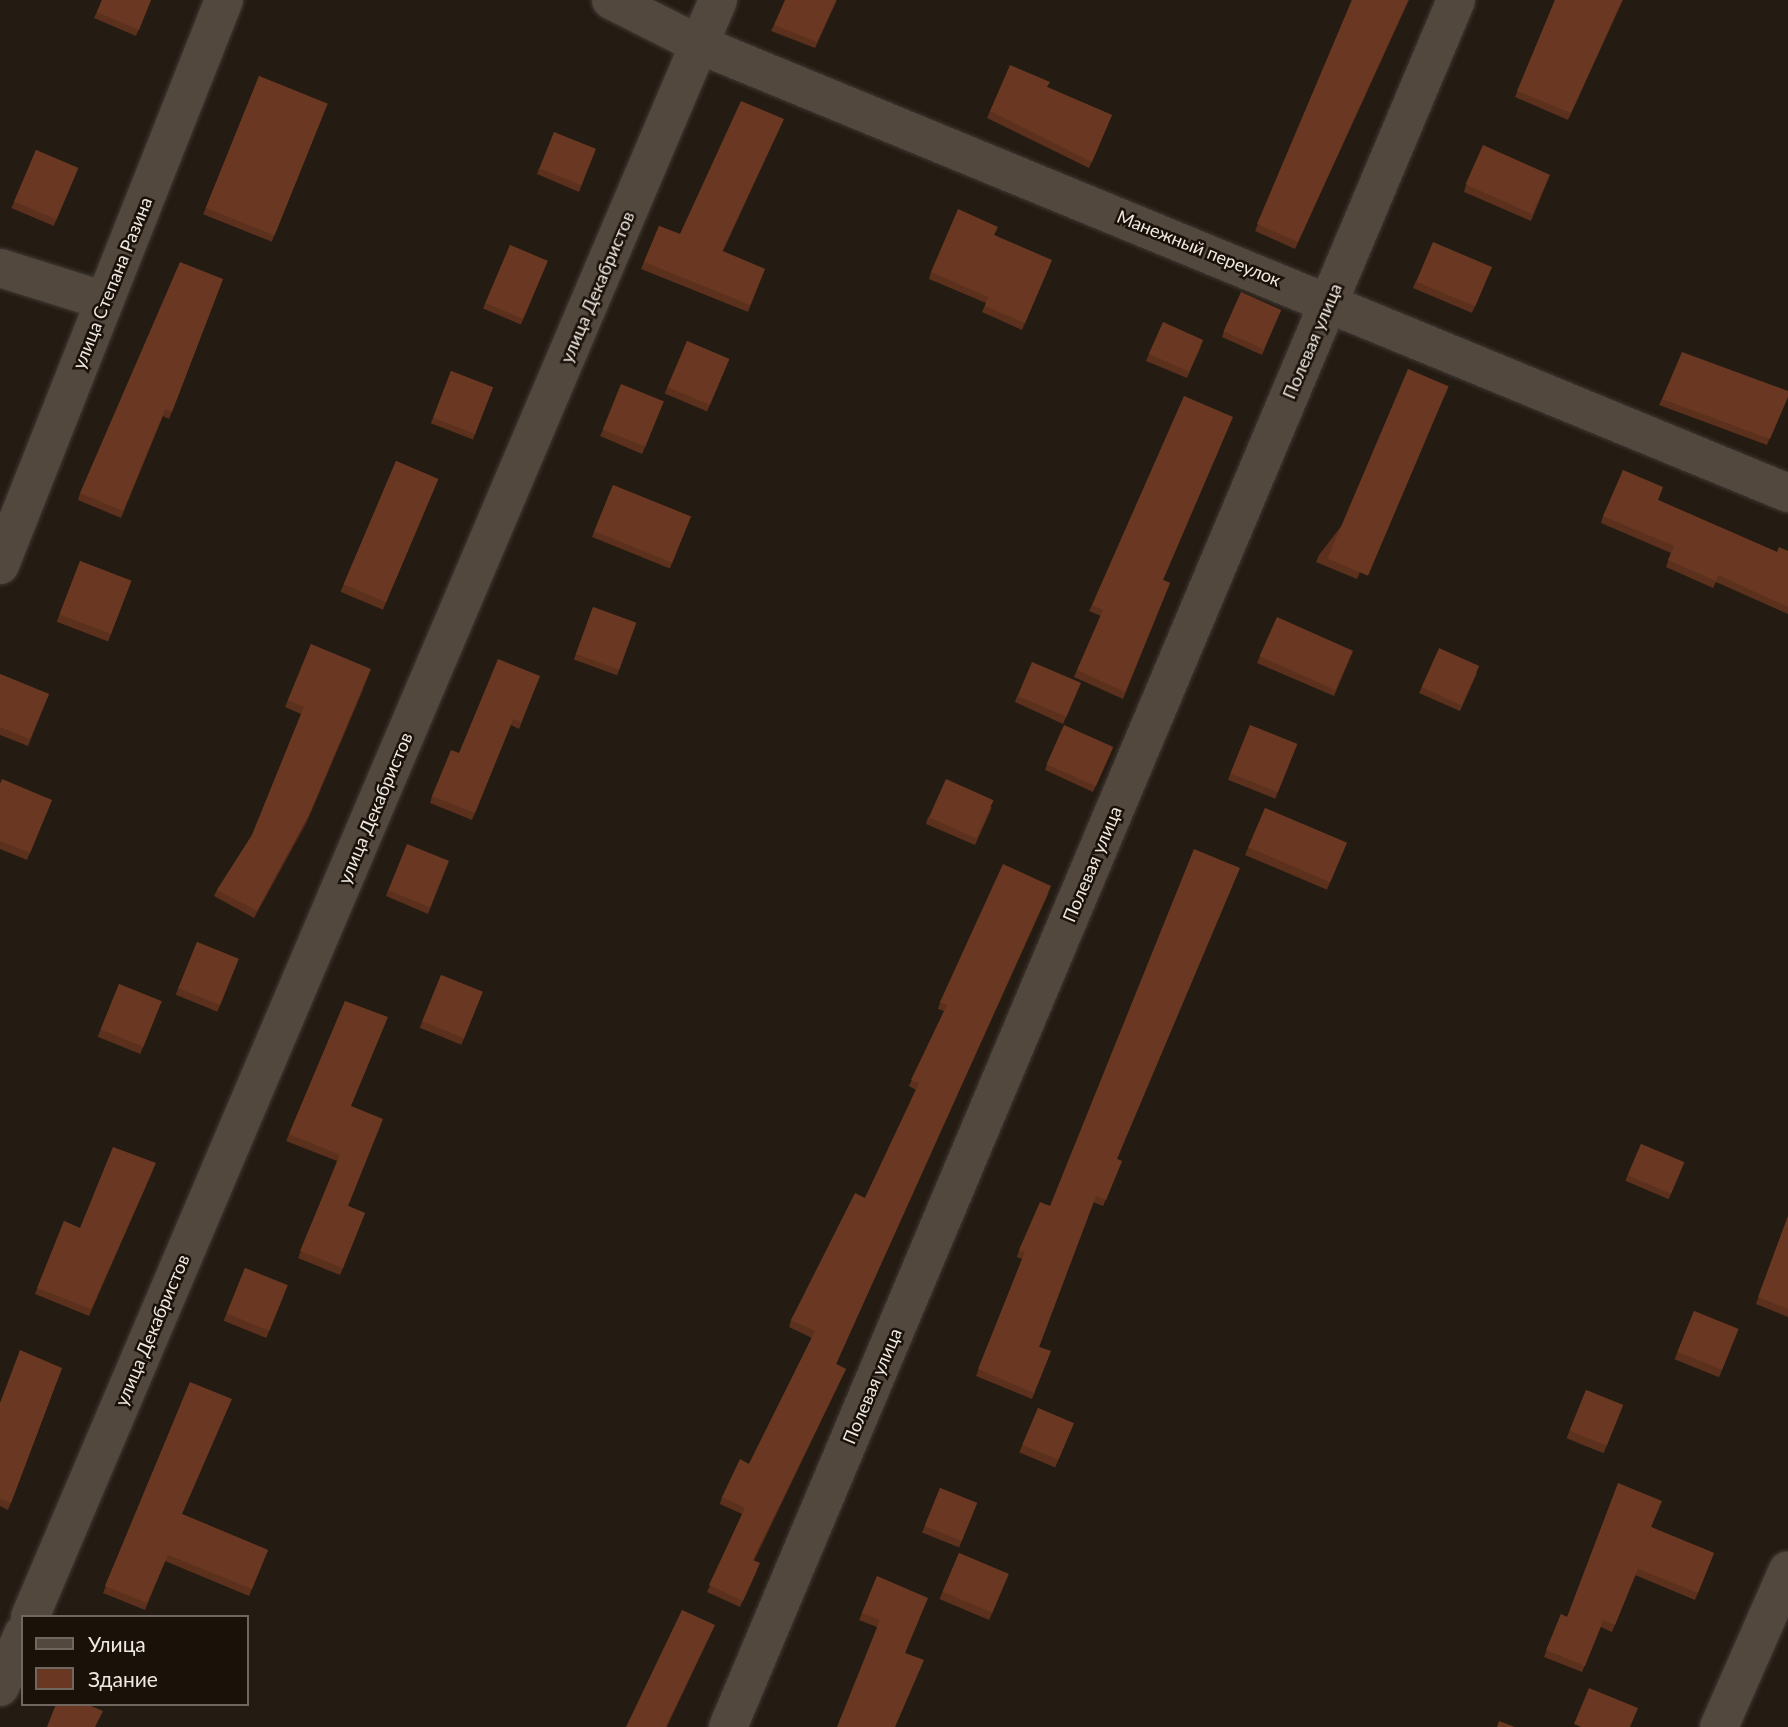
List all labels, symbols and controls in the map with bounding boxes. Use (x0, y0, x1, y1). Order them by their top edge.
street label: улица Степана Разина (68, 194, 156, 372)
street label: Манежный переулок (1114, 205, 1284, 291)
street label: улица Декабристов (555, 208, 639, 366)
street label: Полевая улица (1278, 280, 1346, 402)
street label: улица Декабристов (333, 729, 417, 887)
street label: Полевая улица (1058, 803, 1126, 925)
street label: улица Декабристов (110, 1251, 194, 1409)
street label: Полевая улица (838, 1325, 906, 1447)
legend (21, 1615, 248, 1706)
text: Улица (88, 1631, 146, 1656)
text: Здание (88, 1666, 158, 1691)

